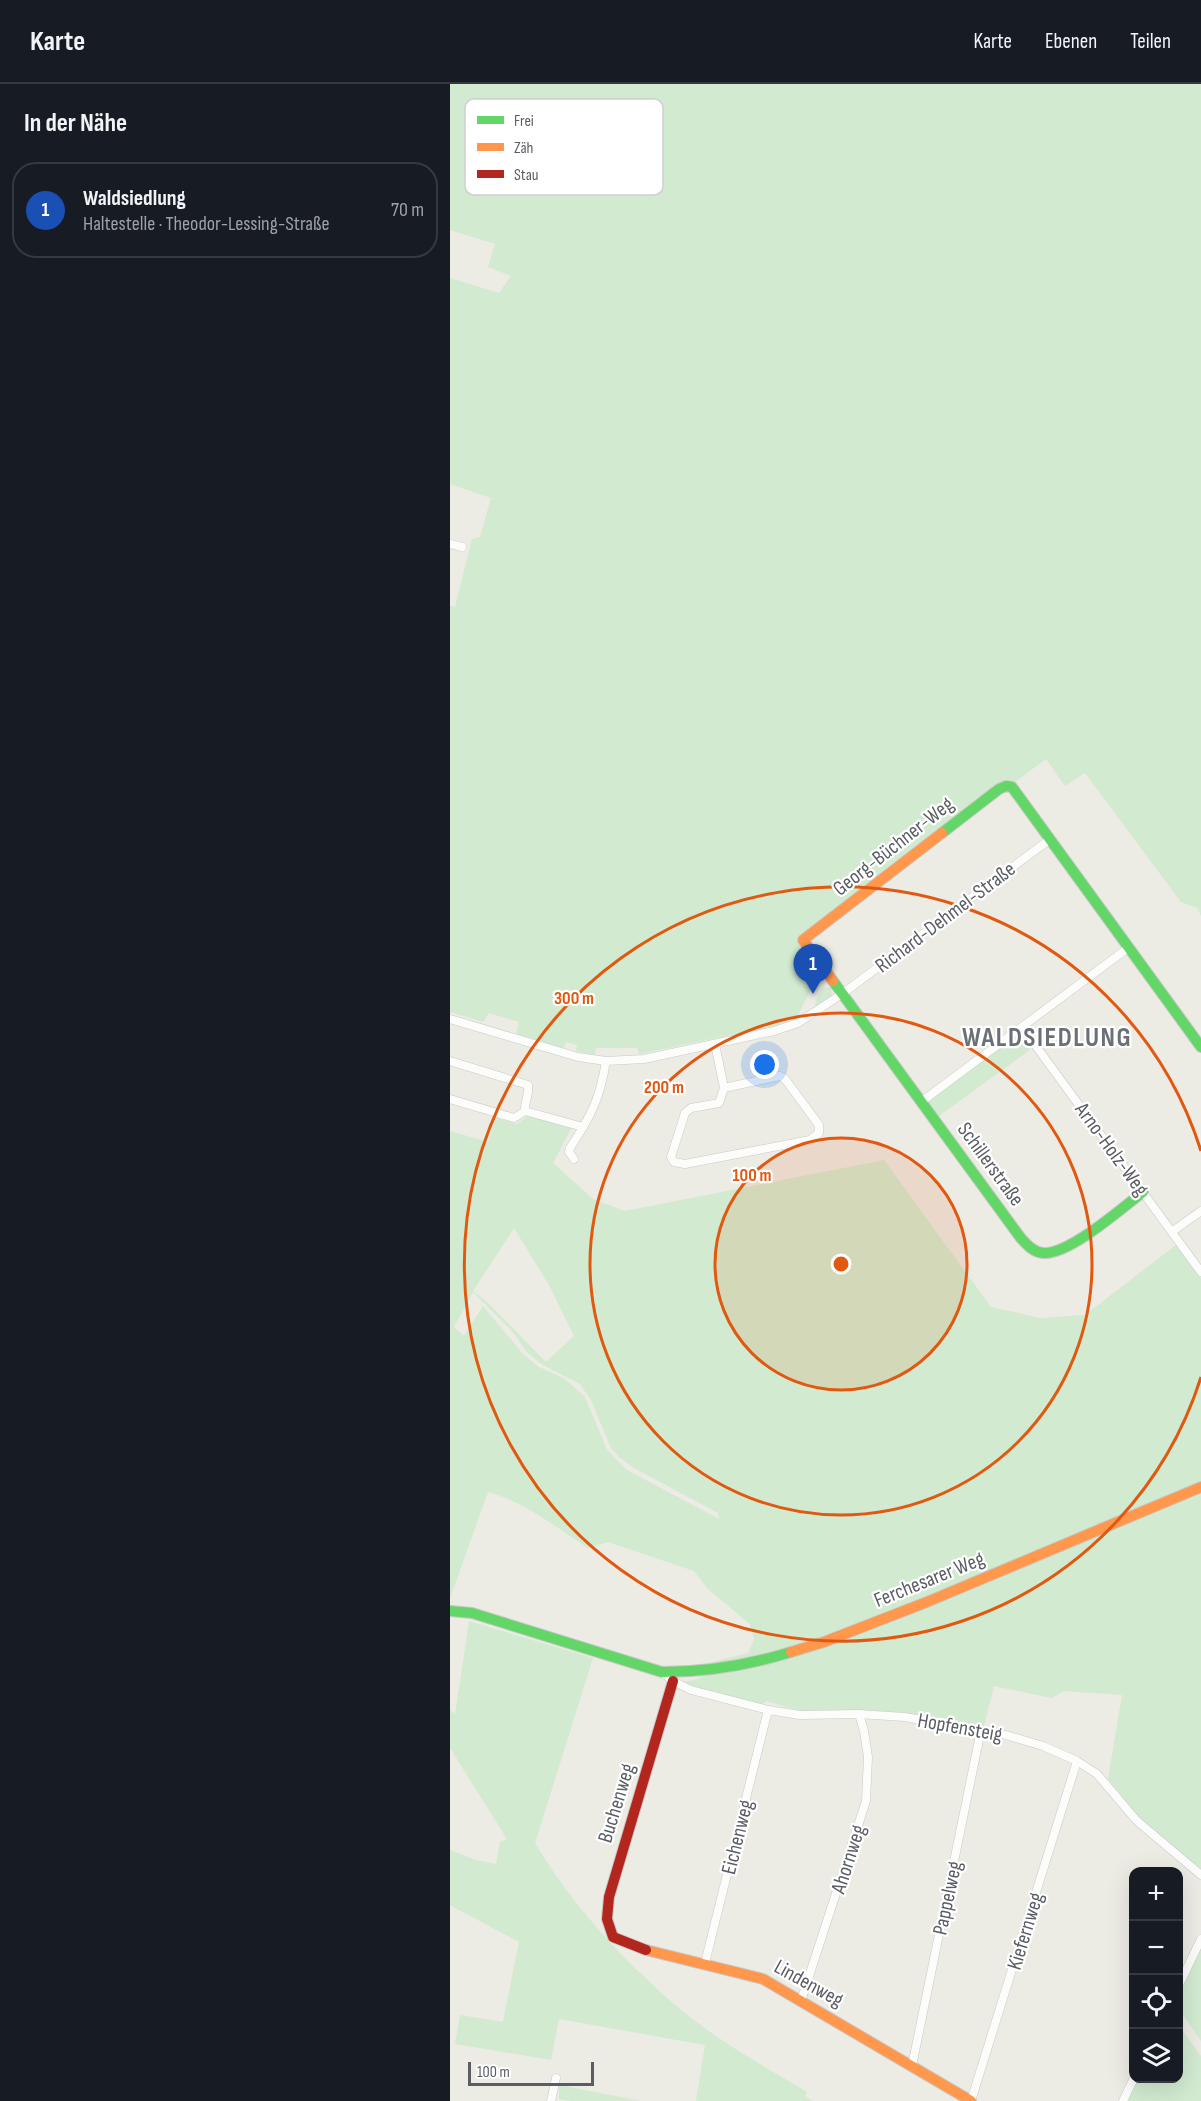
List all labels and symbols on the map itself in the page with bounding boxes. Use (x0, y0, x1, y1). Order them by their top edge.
legend (465, 99, 663, 195)
text: Frei (514, 112, 534, 131)
text: Zäh (514, 139, 533, 158)
text: Stau (514, 166, 539, 185)
street label: Georg-Büchner-Weg (828, 792, 958, 901)
street label: Richard-Dehmel-Straße (870, 857, 1020, 978)
pin: 1 (794, 944, 832, 994)
text: 300 m (554, 988, 594, 1009)
district label: WALDSIEDLUNG (962, 1022, 1132, 1054)
your location (750, 1050, 779, 1079)
text: 200 m (644, 1077, 684, 1098)
street label: Arno-Holz-Weg (1069, 1097, 1154, 1201)
street label: Schillerstraße (952, 1118, 1029, 1211)
text: 100 m (733, 1165, 772, 1186)
centre of rings (831, 1254, 851, 1274)
street label: Ferchesarer Weg (870, 1546, 988, 1613)
street label: Hopfensteig (916, 1708, 1004, 1747)
street label: Buchenweg (593, 1761, 640, 1846)
street label: Eichenweg (716, 1797, 759, 1877)
street label: Ahornweg (825, 1822, 871, 1897)
street label: Pappelweg (927, 1859, 968, 1937)
street label: Kiefernweg (1002, 1889, 1049, 1973)
street label: Lindenweg (770, 1954, 848, 2013)
scale bar (468, 2059, 594, 2086)

